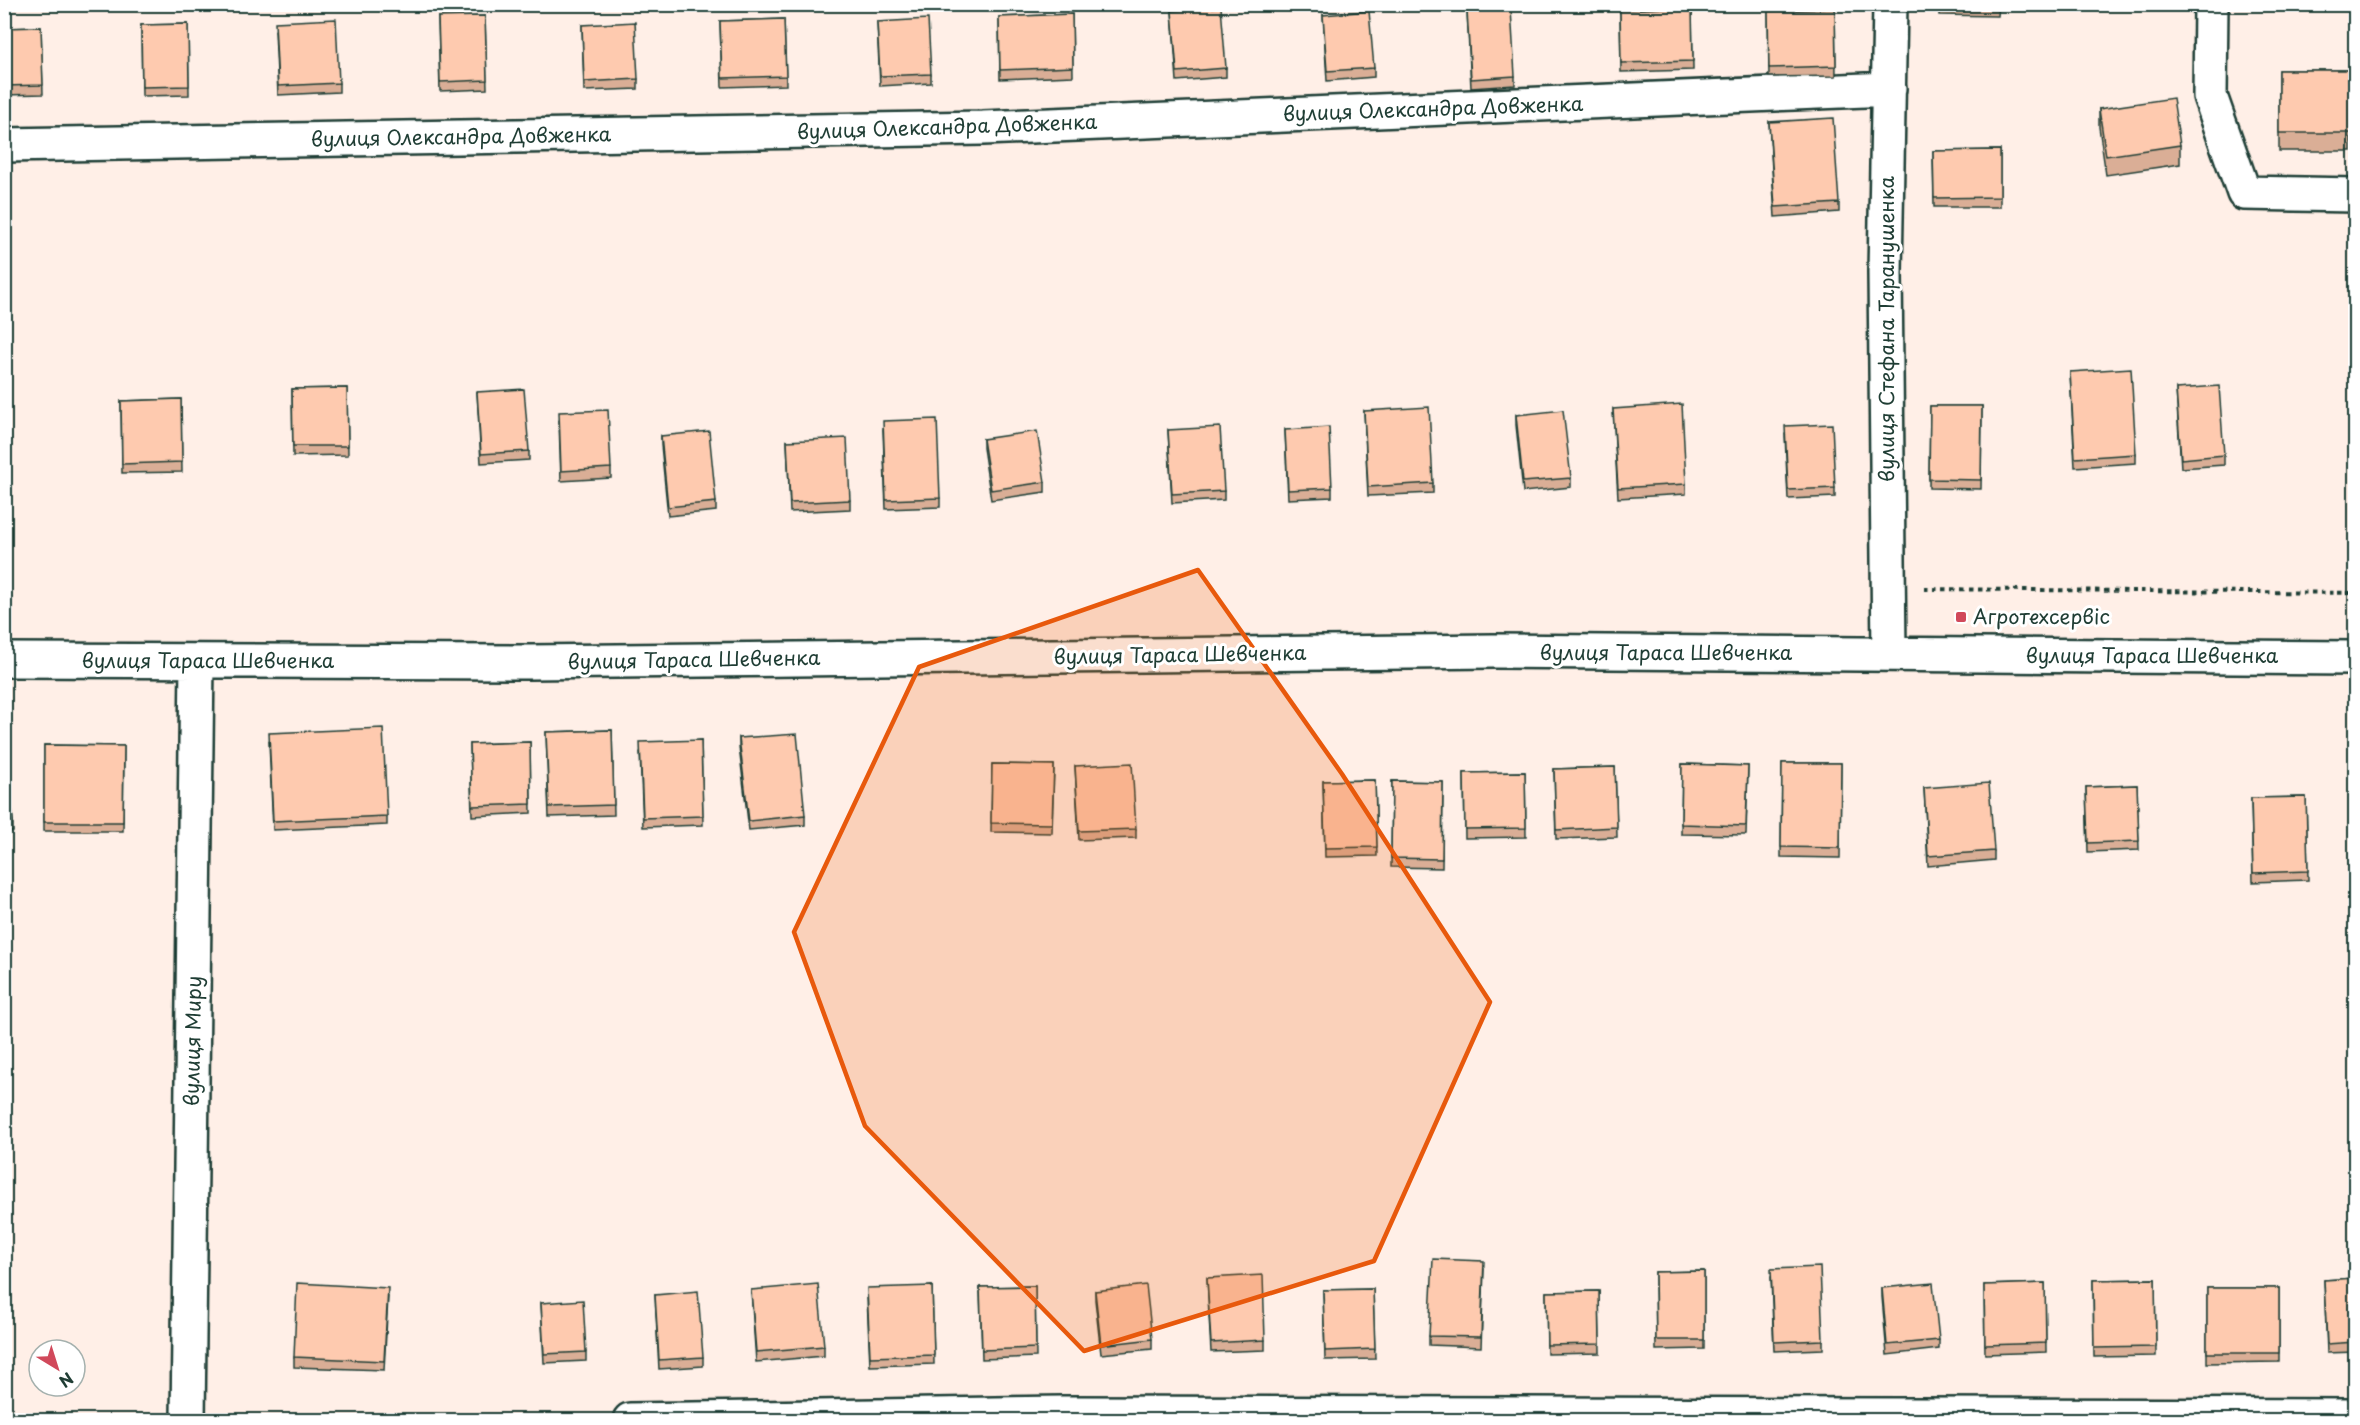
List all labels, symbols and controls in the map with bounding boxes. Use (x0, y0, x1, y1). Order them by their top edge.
street label: вулиця Олександра Довженка (1282, 88, 1584, 128)
street label: вулиця Олександра Довженка (796, 106, 1098, 146)
street label: вулиця Олександра Довженка (311, 118, 612, 154)
street label: вулиця Стефана Таранушенка (1871, 176, 1901, 482)
place label: Агротехсервіс (1973, 601, 2110, 631)
marker: Агротехсервіс (1954, 610, 1968, 624)
street label: вулиця Тараса Шевченка (1053, 637, 1307, 671)
street label: вулиця Тараса Шевченка (1540, 637, 1793, 667)
street label: вулиця Тараса Шевченка (2026, 640, 2279, 670)
street label: вулиця Тараса Шевченка (567, 642, 821, 676)
street label: вулиця Тараса Шевченка (82, 645, 335, 675)
street label: вулиця Миру (176, 976, 208, 1106)
north arrow (27, 1338, 87, 1398)
text: N (54, 1367, 79, 1394)

